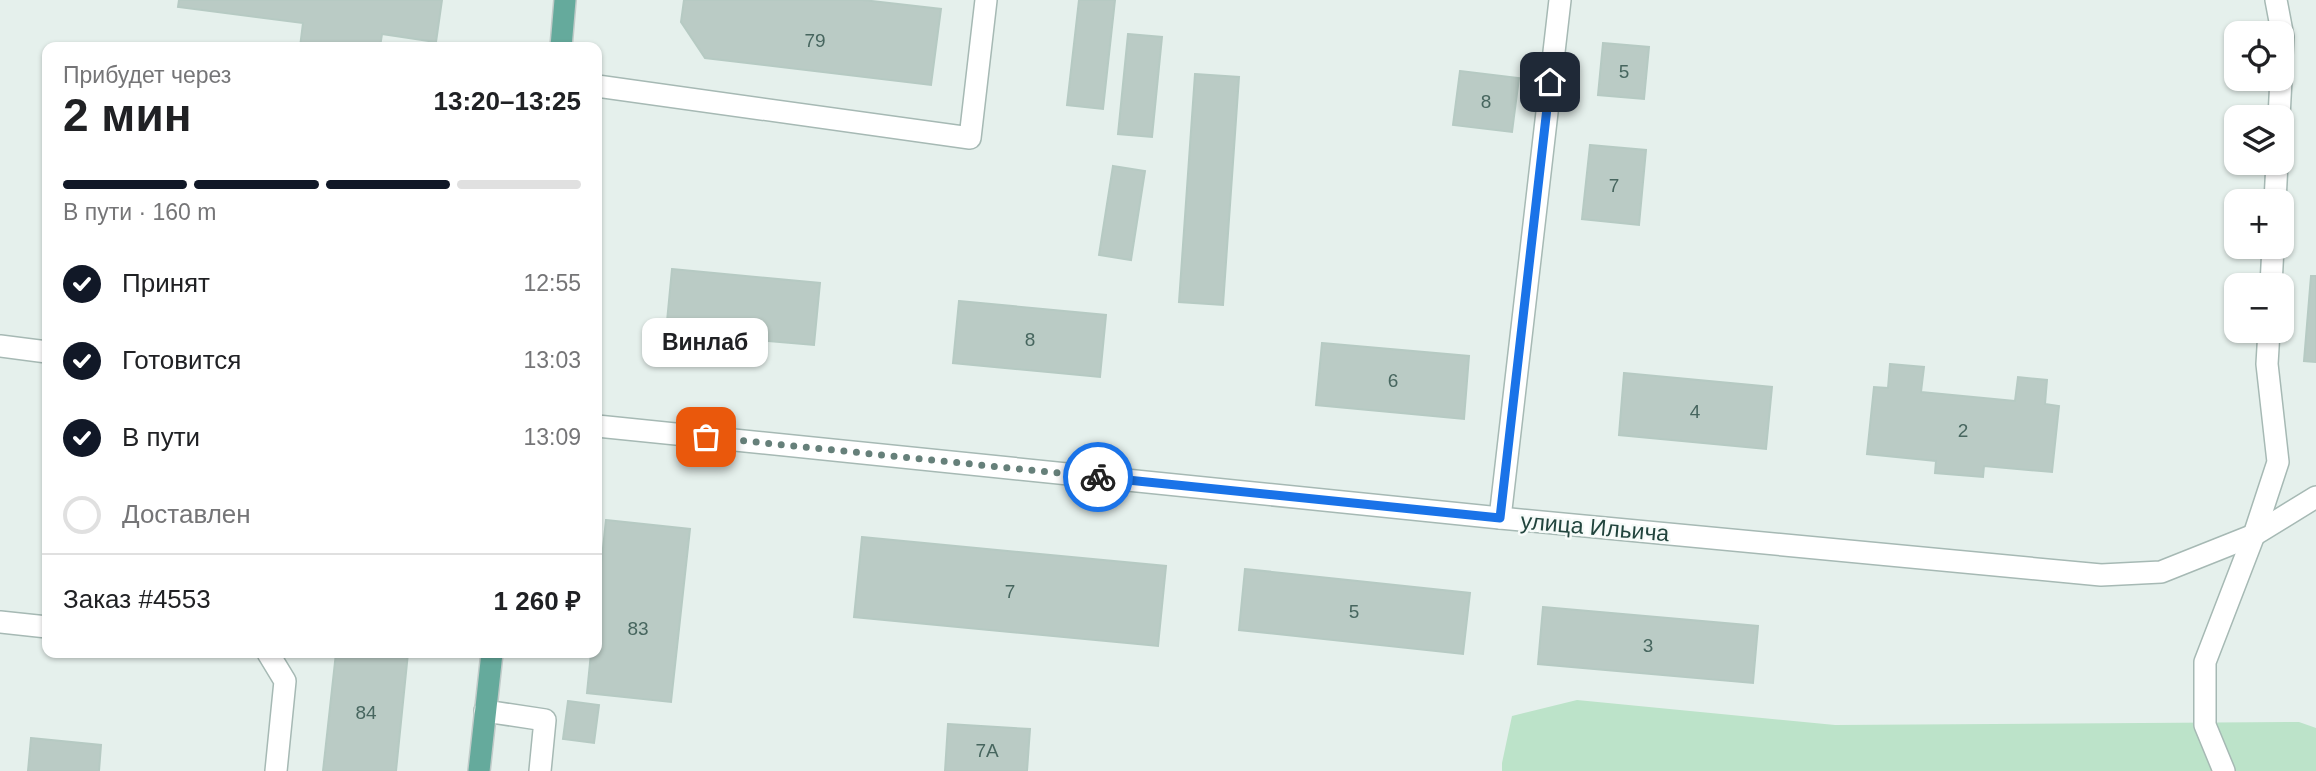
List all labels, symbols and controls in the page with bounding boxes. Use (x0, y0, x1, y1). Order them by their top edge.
map controls (2224, 21, 2294, 343)
button: locate (2224, 21, 2294, 91)
house number: 79 (804, 30, 826, 51)
pin (1520, 52, 1580, 112)
house number: 5 (1619, 61, 1629, 82)
text: Прибудет через (63, 62, 231, 88)
icon: home (1531, 63, 1569, 101)
text: 13:20–13:25 (434, 86, 581, 116)
text: 2 мин (63, 89, 191, 141)
house number: 8 (1481, 91, 1491, 112)
button: layers (2224, 105, 2294, 175)
house number: 7 (1609, 175, 1619, 196)
button: + (2224, 189, 2294, 259)
text: В пути · 160 m (63, 199, 216, 225)
icon: check (63, 265, 101, 303)
text: Принят (122, 268, 210, 298)
text: 12:55 (523, 270, 581, 296)
button: − (2224, 273, 2294, 343)
callout: Винлаб (643, 318, 769, 367)
text: Винлаб (662, 329, 748, 355)
house number: 8 (1025, 329, 1035, 350)
icon: check (63, 342, 101, 380)
text: Готовится (122, 345, 241, 375)
text: 13:03 (523, 347, 581, 373)
house number: 6 (1388, 370, 1398, 391)
house number: 4 (1690, 401, 1701, 422)
pin (676, 407, 736, 467)
icon: bag (687, 418, 725, 456)
icon: check (63, 419, 101, 457)
house number: 2 (1958, 420, 1968, 441)
text: В пути (122, 422, 200, 452)
text: 13:09 (523, 424, 581, 450)
courier (1063, 442, 1133, 512)
icon: bike (1079, 458, 1117, 496)
text: Доставлен (122, 499, 251, 529)
street label: улица Ильича (1520, 508, 1671, 546)
house number: 7 (1005, 581, 1015, 602)
text: Заказ #4553 (63, 584, 211, 614)
text: 1 260 ₽ (494, 586, 581, 616)
house number: 5 (1349, 601, 1359, 622)
house number: 83 (627, 618, 649, 639)
house number: 3 (1643, 635, 1653, 656)
house number: 84 (355, 702, 377, 723)
house number: 7А (975, 740, 999, 761)

